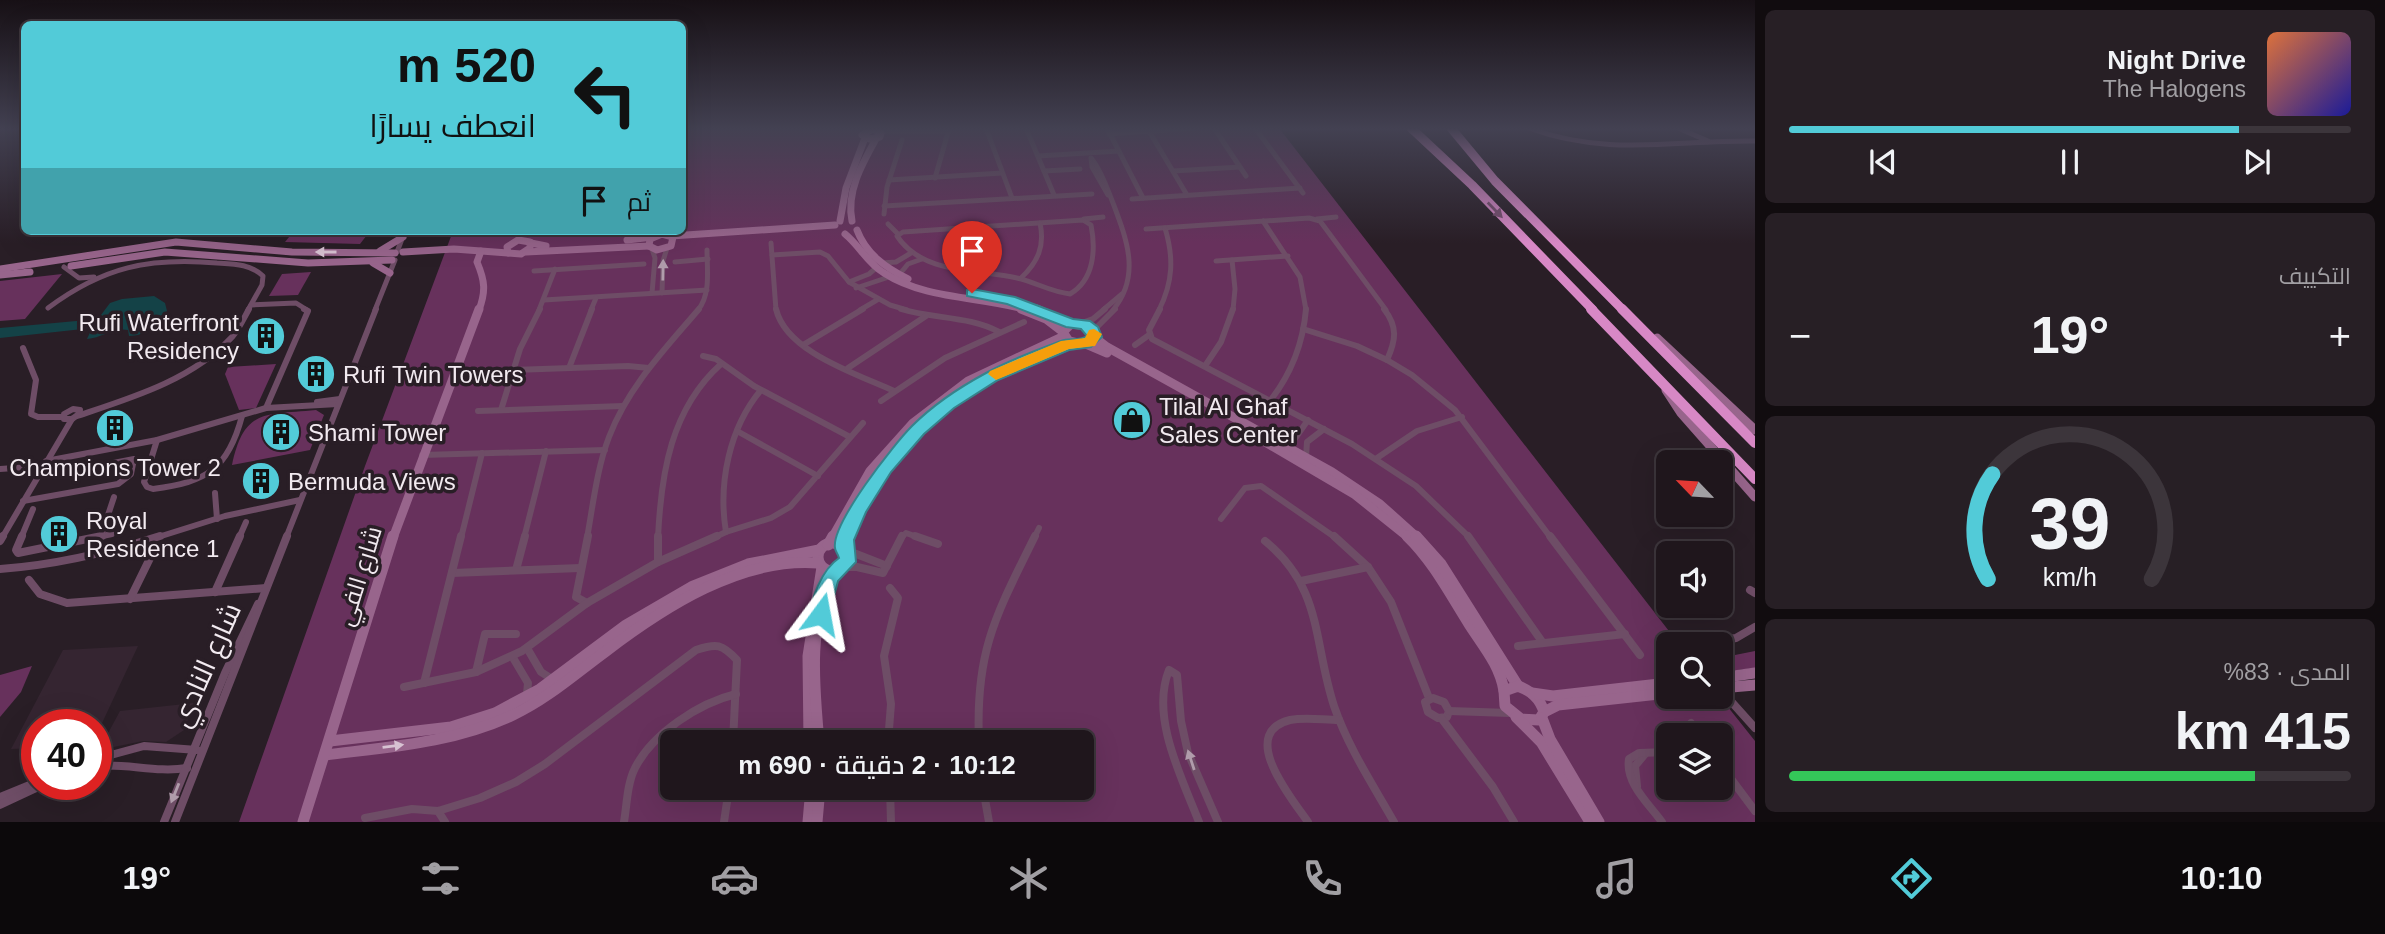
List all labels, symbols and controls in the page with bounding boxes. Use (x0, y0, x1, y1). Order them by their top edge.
text: 520 m (397, 38, 536, 92)
text: Night Drive (2107, 45, 2246, 75)
icon: left (560, 49, 651, 140)
text: The Halogens (2103, 76, 2246, 102)
text: انعطف يسارًا (369, 108, 536, 144)
icon: previous (1864, 143, 1902, 181)
icon: pause (2051, 143, 2089, 181)
icon: next (2238, 143, 2276, 181)
icon: arrive (575, 182, 613, 220)
text: ثم (627, 187, 651, 217)
one-way arrow (1487, 201, 1503, 218)
pin (942, 221, 1002, 293)
icon: arrive (953, 232, 991, 270)
one-way arrow (315, 246, 337, 258)
one-way arrow (657, 259, 668, 281)
text: التكييف (2279, 263, 2351, 289)
text: 19° (2031, 306, 2109, 364)
place label: Rufi Waterfront Residency (79, 309, 239, 364)
building icon: Rufi Waterfront Residency (245, 315, 287, 357)
text: − (1789, 315, 1811, 357)
text: + (2329, 315, 2351, 357)
building icon: Rufi Twin Towers (295, 353, 337, 395)
place label: Rufi Twin Towers (343, 361, 524, 388)
place label: Tilal Al Ghaf Sales Center (1159, 393, 1298, 448)
shop icon: Tilal Al Ghaf Sales Center (1111, 399, 1153, 441)
building icon: Champions Tower 2 (94, 407, 136, 449)
building icon: Shami Tower (260, 411, 302, 453)
place label: Shami Tower (308, 419, 446, 446)
north arrow (1656, 450, 1732, 527)
map controls (1656, 450, 1733, 800)
place label: Champions Tower 2 (9, 454, 221, 481)
building icon: Bermuda Views (240, 460, 282, 502)
place label: Bermuda Views (288, 468, 456, 495)
text: 39 (2030, 483, 2110, 564)
place label: Royal Residence 1 (86, 507, 219, 562)
building icon: Royal Residence 1 (38, 513, 80, 555)
street label: شارع الفي (331, 523, 393, 631)
button: sound (1656, 541, 1733, 618)
text: km/h (2043, 562, 2097, 590)
position arrow (784, 577, 858, 651)
street label: شارع النادي (165, 598, 253, 734)
button: search (1656, 632, 1733, 709)
text: المدى · 83% (2224, 659, 2351, 685)
text: 415 km (2175, 702, 2351, 760)
speed limit sign: 40 (21, 709, 112, 800)
button: layers (1656, 723, 1733, 800)
one-way arrow (382, 741, 404, 752)
one-way arrow (1185, 749, 1196, 770)
text: 10:12 · 2 دقيقة · 690 m (738, 750, 1016, 780)
one-way arrow (170, 782, 181, 803)
icon: filters (416, 854, 465, 903)
icon: car (710, 854, 759, 903)
icon: climate (1004, 854, 1053, 903)
icon: phone (1298, 854, 1347, 903)
icon: music (1592, 854, 1641, 903)
icon: directions (1887, 854, 1936, 903)
text: 19° (123, 860, 171, 896)
text: 10:10 (2181, 860, 2262, 896)

